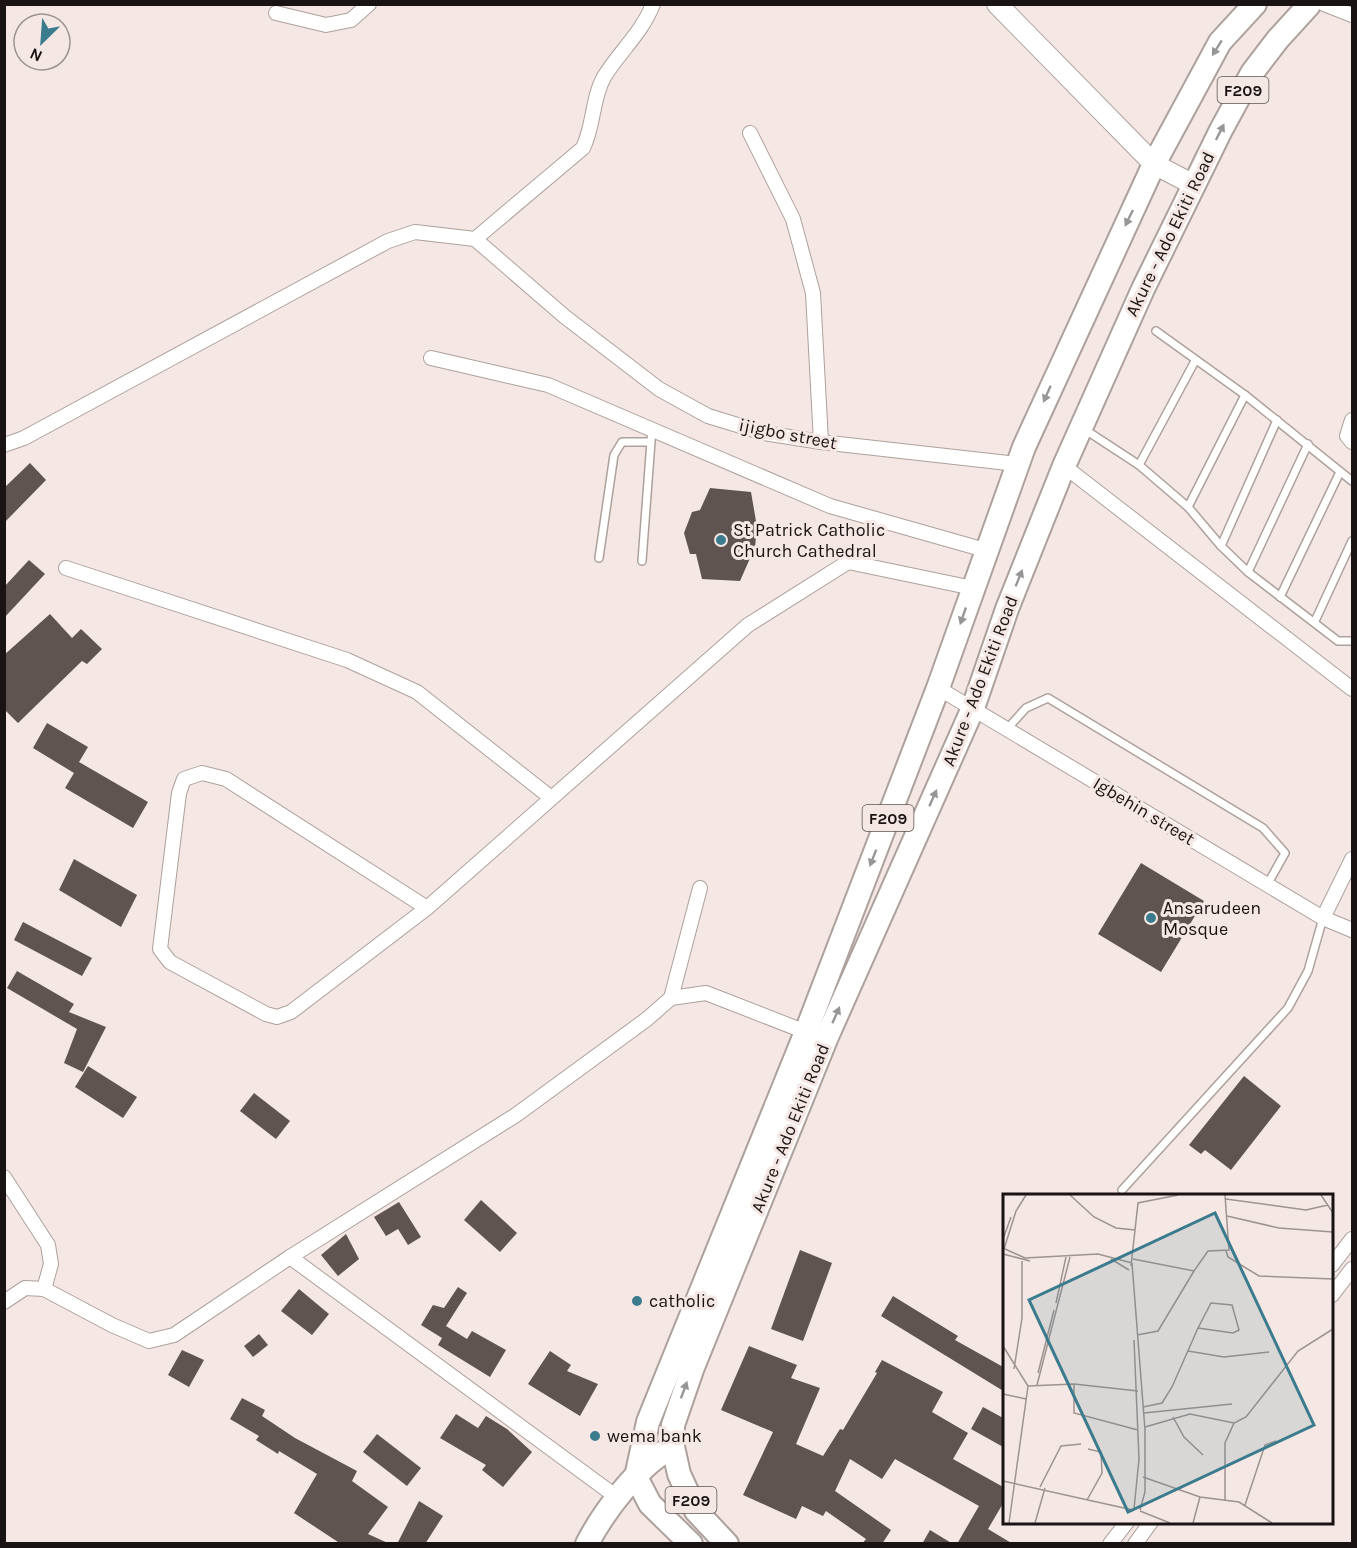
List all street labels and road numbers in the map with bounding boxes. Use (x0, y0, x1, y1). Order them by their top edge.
road number: F209 (1218, 77, 1268, 103)
street label: Akure - Ado Ekiti Road (1121, 148, 1219, 320)
street label: ijigbo street (737, 414, 839, 454)
street label: Akure - Ado Ekiti Road (937, 593, 1023, 769)
street label: Igbehin street (1089, 772, 1199, 850)
road number: F209 (862, 805, 914, 831)
street label: Akure - Ado Ekiti Road (746, 1040, 834, 1216)
road number: F209 (666, 1487, 716, 1513)

